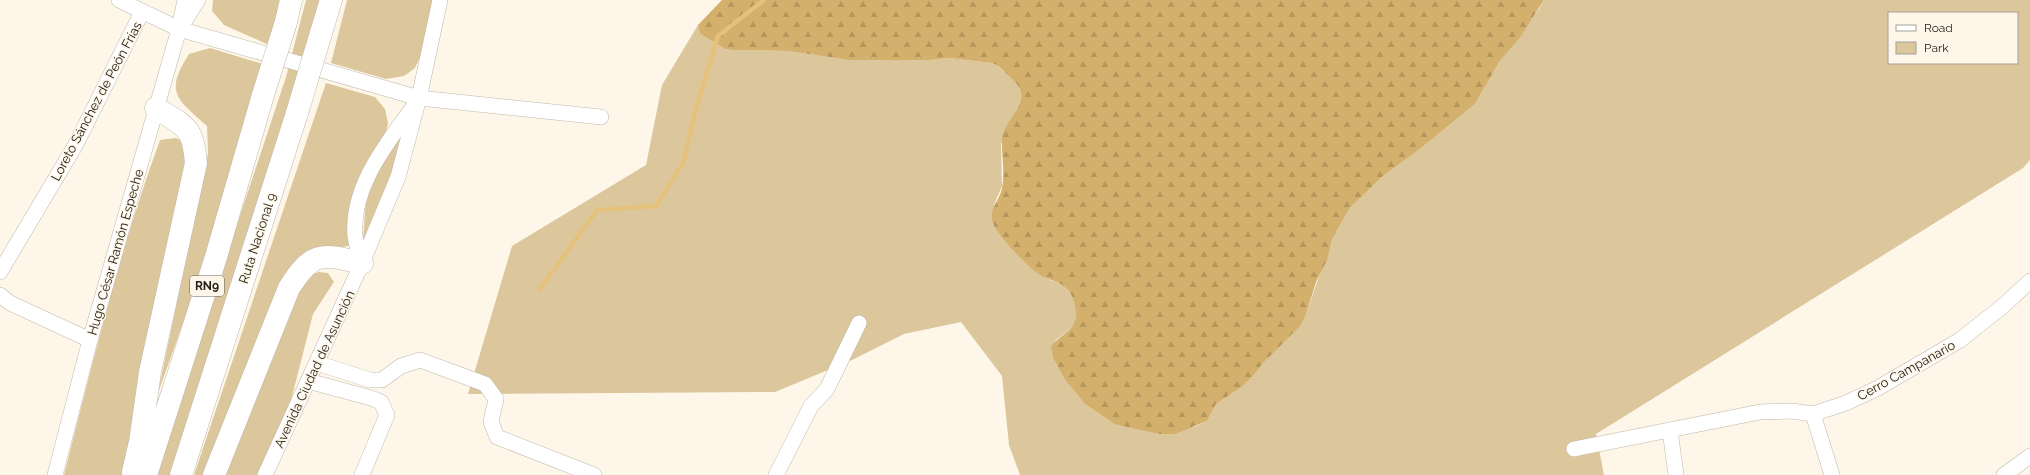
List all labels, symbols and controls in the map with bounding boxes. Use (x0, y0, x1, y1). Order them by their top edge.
legend (1888, 12, 2018, 64)
street label: Loreto Sánchez de Peón Frías (48, 19, 145, 183)
text: Road (1924, 21, 1953, 35)
text: Park (1924, 41, 1949, 55)
street label: Hugo César Ramón Espeche (85, 167, 147, 337)
street label: Ruta Nacional 9 (236, 191, 279, 285)
road number: RN9 (190, 276, 224, 296)
street label: Avenida Ciudad de Asunción (271, 288, 358, 450)
street label: Cerro Campanario (1855, 337, 1958, 404)

